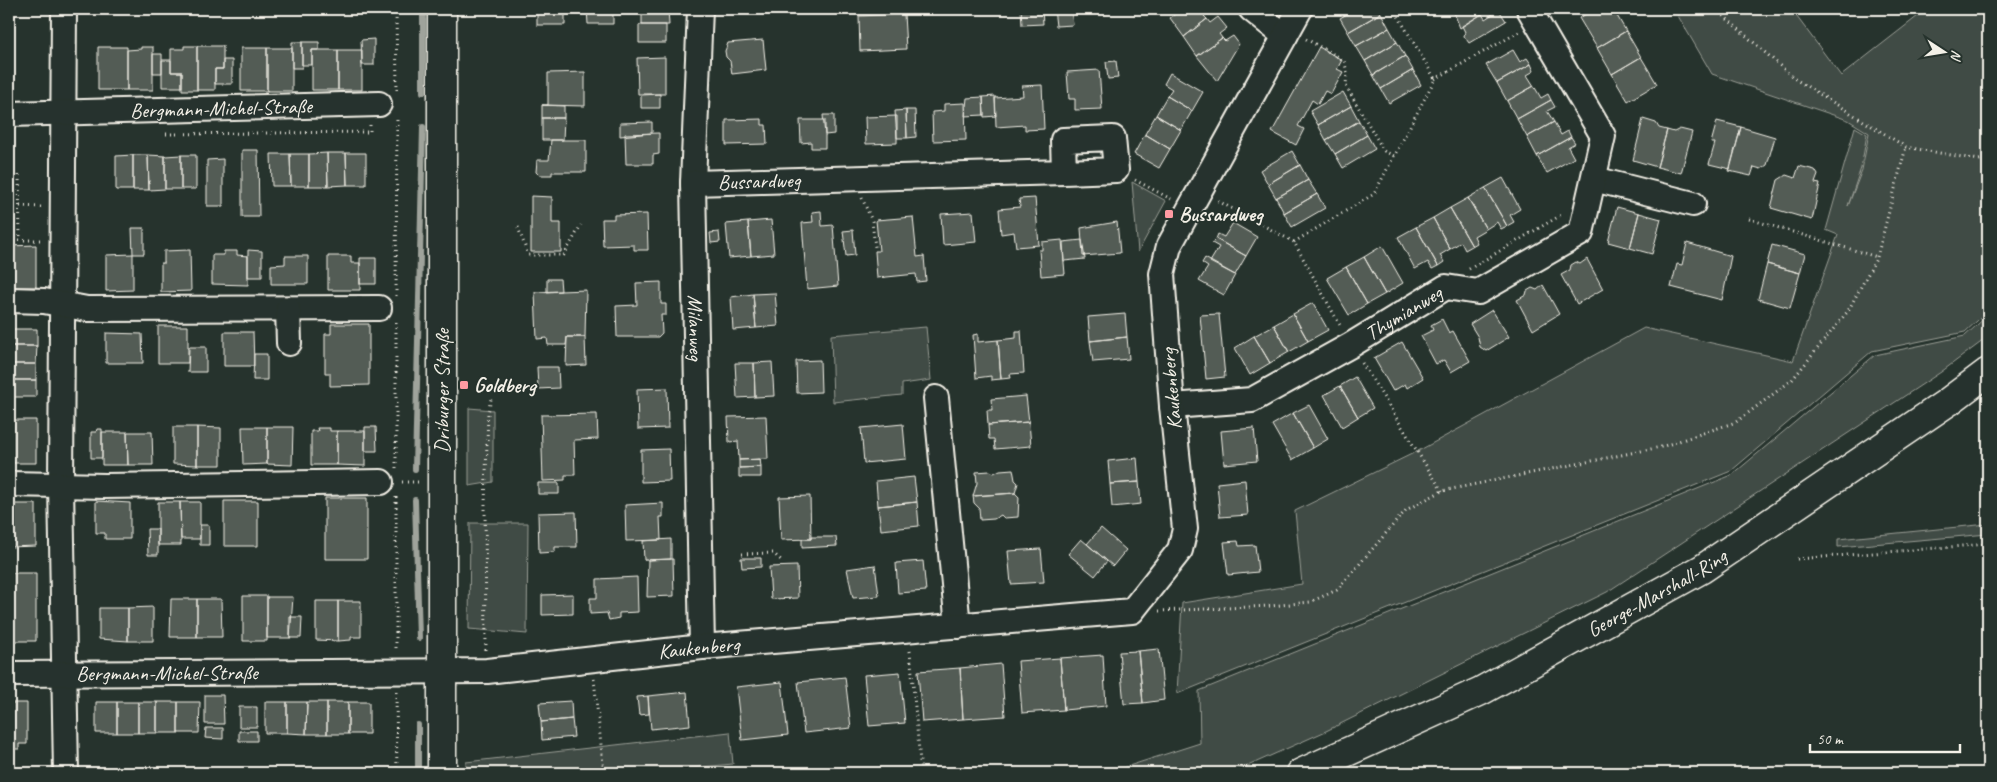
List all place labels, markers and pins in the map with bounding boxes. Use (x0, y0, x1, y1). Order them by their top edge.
place label: Bussardweg (1179, 201, 1265, 227)
marker: Bussardweg (1163, 208, 1175, 220)
place label: Goldberg (474, 372, 538, 398)
marker: Goldberg (458, 379, 470, 391)

